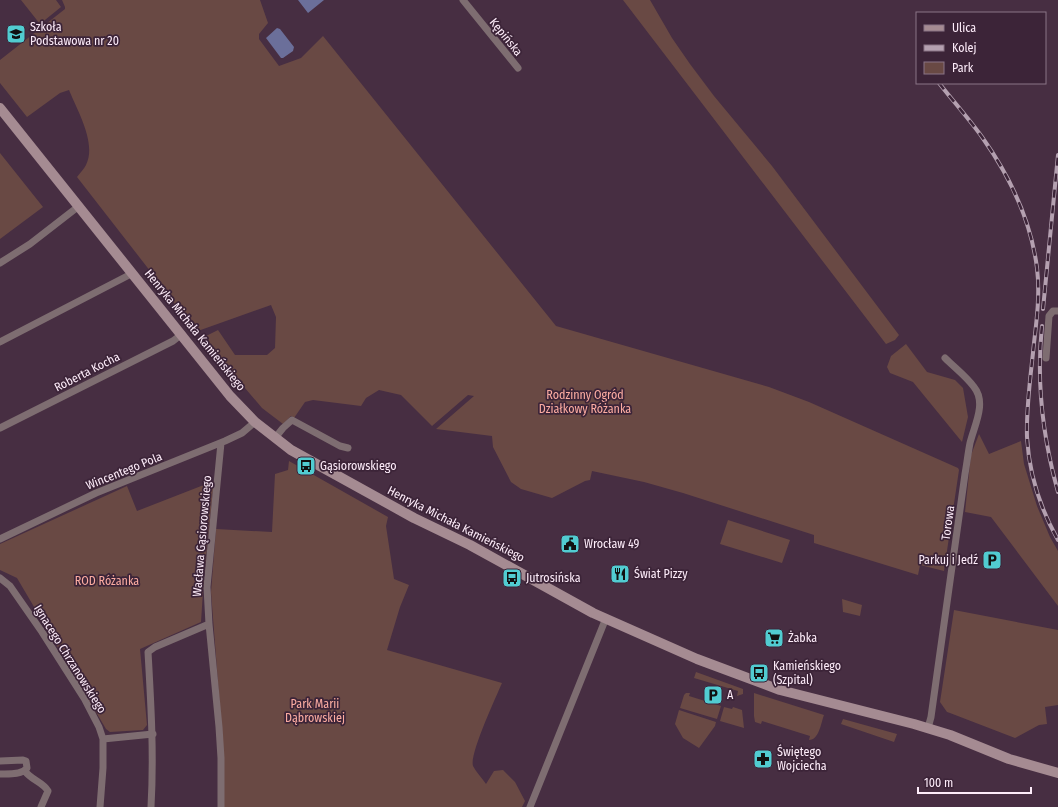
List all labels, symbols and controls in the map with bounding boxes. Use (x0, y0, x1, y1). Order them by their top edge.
legend (916, 12, 1046, 84)
street label: Kępińska (487, 15, 525, 59)
place label: Szkoła Podstawowa nr 20 (30, 20, 119, 48)
text: Ulica (952, 21, 976, 35)
school or university icon: Szkoła Podstawowa nr 20 (5, 23, 27, 45)
text: Kolej (952, 41, 977, 55)
text: Park (952, 61, 974, 75)
street label: Henryka Michała Kamieńskiego (142, 266, 248, 394)
street label: Roberta Kocha (52, 349, 122, 394)
park label: Rodzinny Ogród Działkowy Różanka (539, 388, 631, 416)
street label: Wincentego Pola (84, 449, 164, 493)
bus stop icon: Gąsiorowskiego (295, 455, 317, 477)
place label: Gąsiorowskiego (320, 459, 397, 473)
street label: Wacława Gąsiorowskiego (190, 475, 214, 597)
street label: Henryka Michała Kamieńskiego (385, 483, 527, 565)
street label: Torowa (939, 505, 957, 541)
public building icon: Wrocław 49 (559, 533, 581, 555)
place label: Wrocław 49 (584, 537, 640, 551)
parking icon: Parkuj i Jedź (981, 549, 1003, 571)
place label: Parkuj i Jedź (918, 553, 978, 567)
restaurant icon: Świat Pizzy (609, 563, 631, 585)
place label: Świat Pizzy (634, 566, 688, 581)
bus stop icon: Jutrosińska (501, 567, 523, 589)
place label: Jutrosińska (526, 571, 581, 585)
park label: ROD Różanka (75, 574, 139, 588)
street label: Ignacego Chrzanowskiego (31, 602, 109, 716)
supermarket icon: Żabka (763, 627, 785, 649)
place label: Żabka (788, 630, 817, 645)
place label: Kamieńskiego (Szpital) (773, 659, 841, 687)
bus stop icon: Kamieńskiego (Szpital) (748, 662, 770, 684)
parking icon: A (702, 684, 724, 706)
place label: A (727, 688, 734, 702)
park label: Park Marii Dąbrowskiej (285, 697, 345, 725)
place label: Świętego Wojciecha (777, 744, 827, 773)
pharmacy icon: Świętego Wojciecha (752, 748, 774, 770)
scale bar (918, 769, 1031, 795)
text: 100 m (924, 776, 953, 790)

